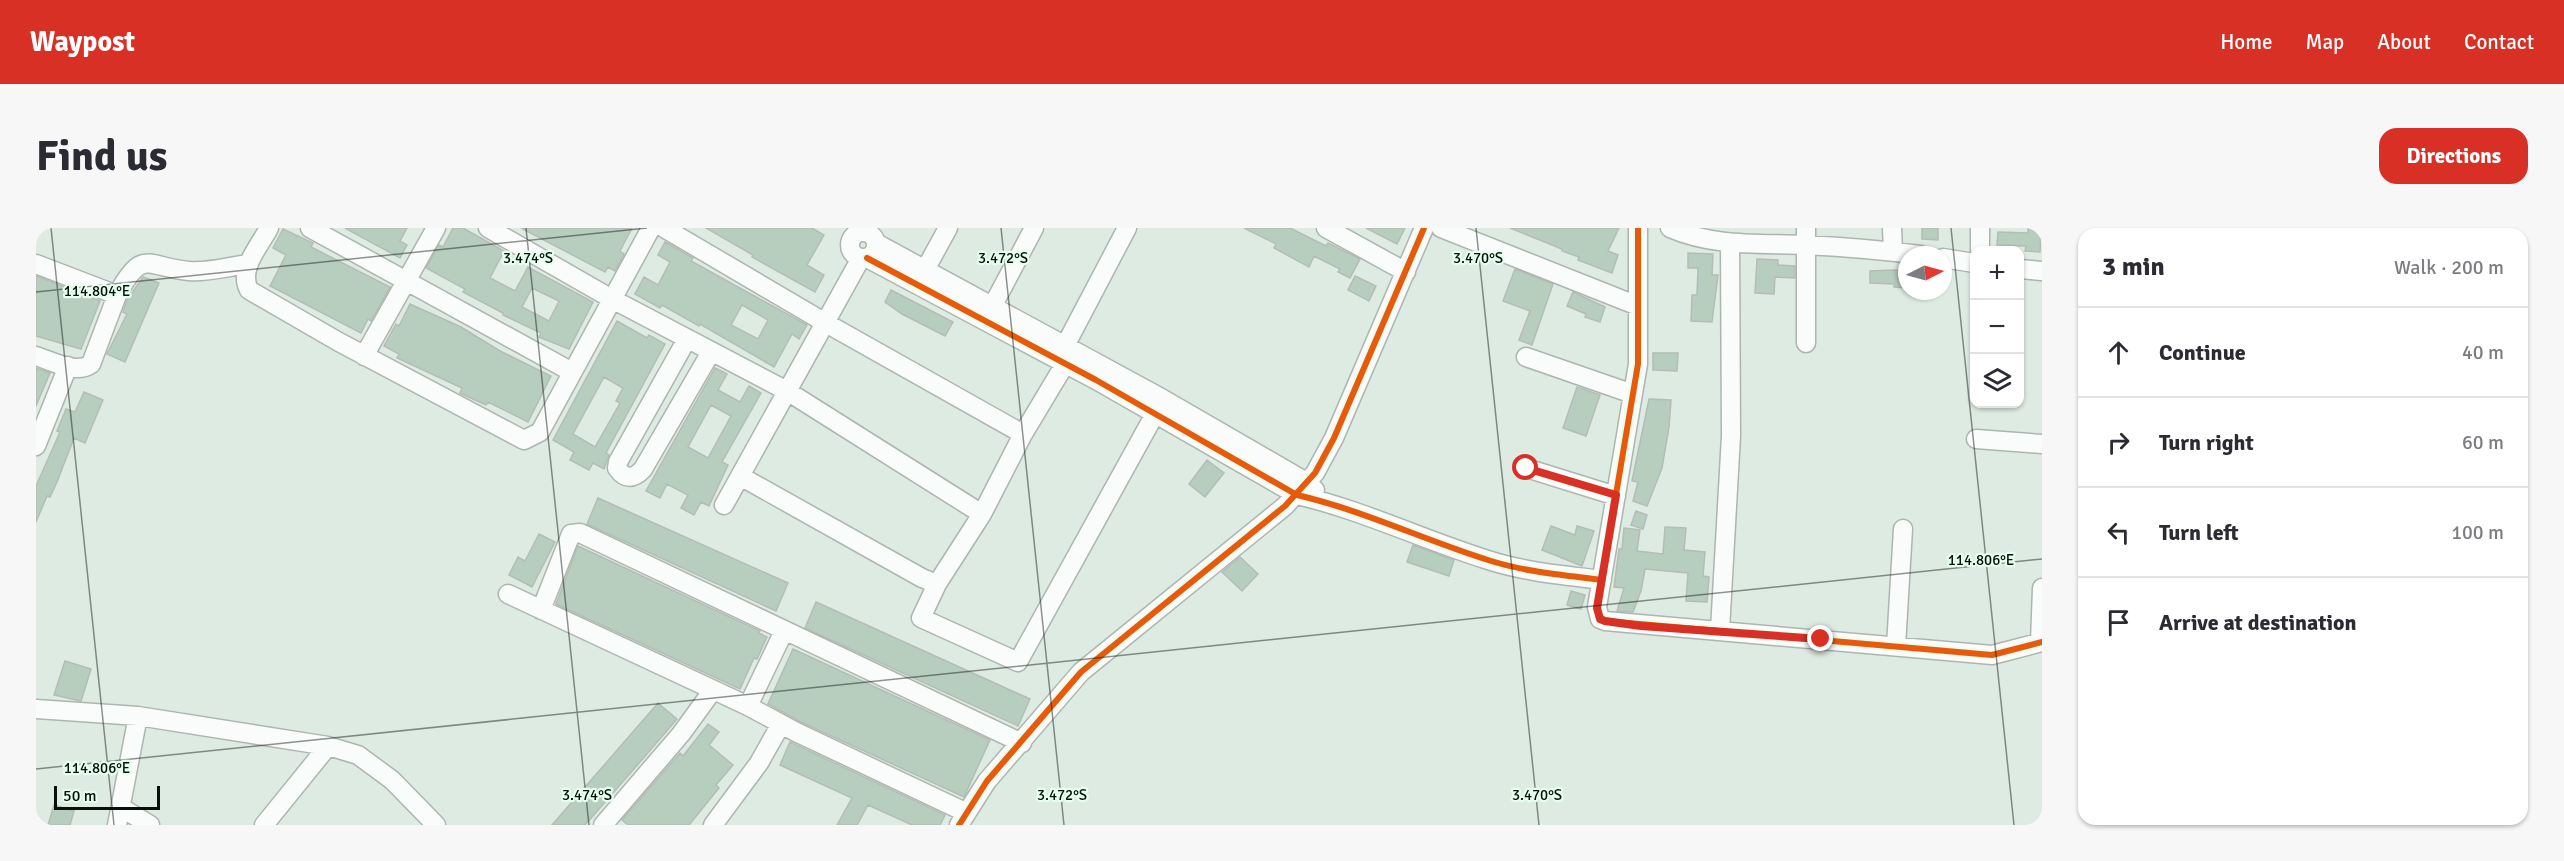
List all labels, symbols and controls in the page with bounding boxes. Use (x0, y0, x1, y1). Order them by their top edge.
text: Waypost (30, 25, 135, 59)
text: Home (2220, 29, 2273, 55)
text: Map (2306, 29, 2344, 55)
text: About (2377, 29, 2431, 55)
text: Contact (2464, 29, 2534, 55)
button: Directions (2379, 128, 2528, 184)
text: Find us (36, 131, 167, 182)
north arrow (1898, 246, 1952, 300)
map controls (1970, 246, 2024, 408)
button: + (1970, 246, 2024, 300)
text: 3.474°S (503, 249, 553, 267)
text: 3.472°S (978, 249, 1028, 267)
text: 3.470°S (1453, 249, 1503, 267)
text: 3 min (2102, 251, 2165, 283)
text: Walk · 200 m (2394, 255, 2504, 280)
text: 114.804°E (64, 282, 130, 300)
button: − (1970, 300, 2024, 354)
icon: ahead (2102, 336, 2135, 369)
text: Continue (2159, 339, 2246, 366)
text: 40 m (2462, 340, 2504, 365)
button: layers (1970, 354, 2024, 408)
icon: right (2102, 426, 2135, 459)
text: Turn right (2159, 429, 2254, 456)
text: 60 m (2462, 430, 2504, 455)
route start (1512, 454, 1538, 480)
icon: left (2102, 516, 2135, 549)
text: Turn left (2159, 519, 2239, 546)
text: 100 m (2451, 520, 2504, 545)
text: 114.806°E (1948, 551, 2014, 569)
icon: arrive (2102, 606, 2135, 639)
text: Arrive at destination (2159, 609, 2356, 636)
route end (1807, 625, 1833, 651)
text: 114.806°E (64, 759, 130, 777)
scale bar (54, 783, 160, 810)
text: 50 m (63, 786, 97, 806)
text: 3.474°S (562, 786, 612, 804)
text: 3.472°S (1037, 786, 1087, 804)
text: 3.470°S (1512, 786, 1562, 804)

